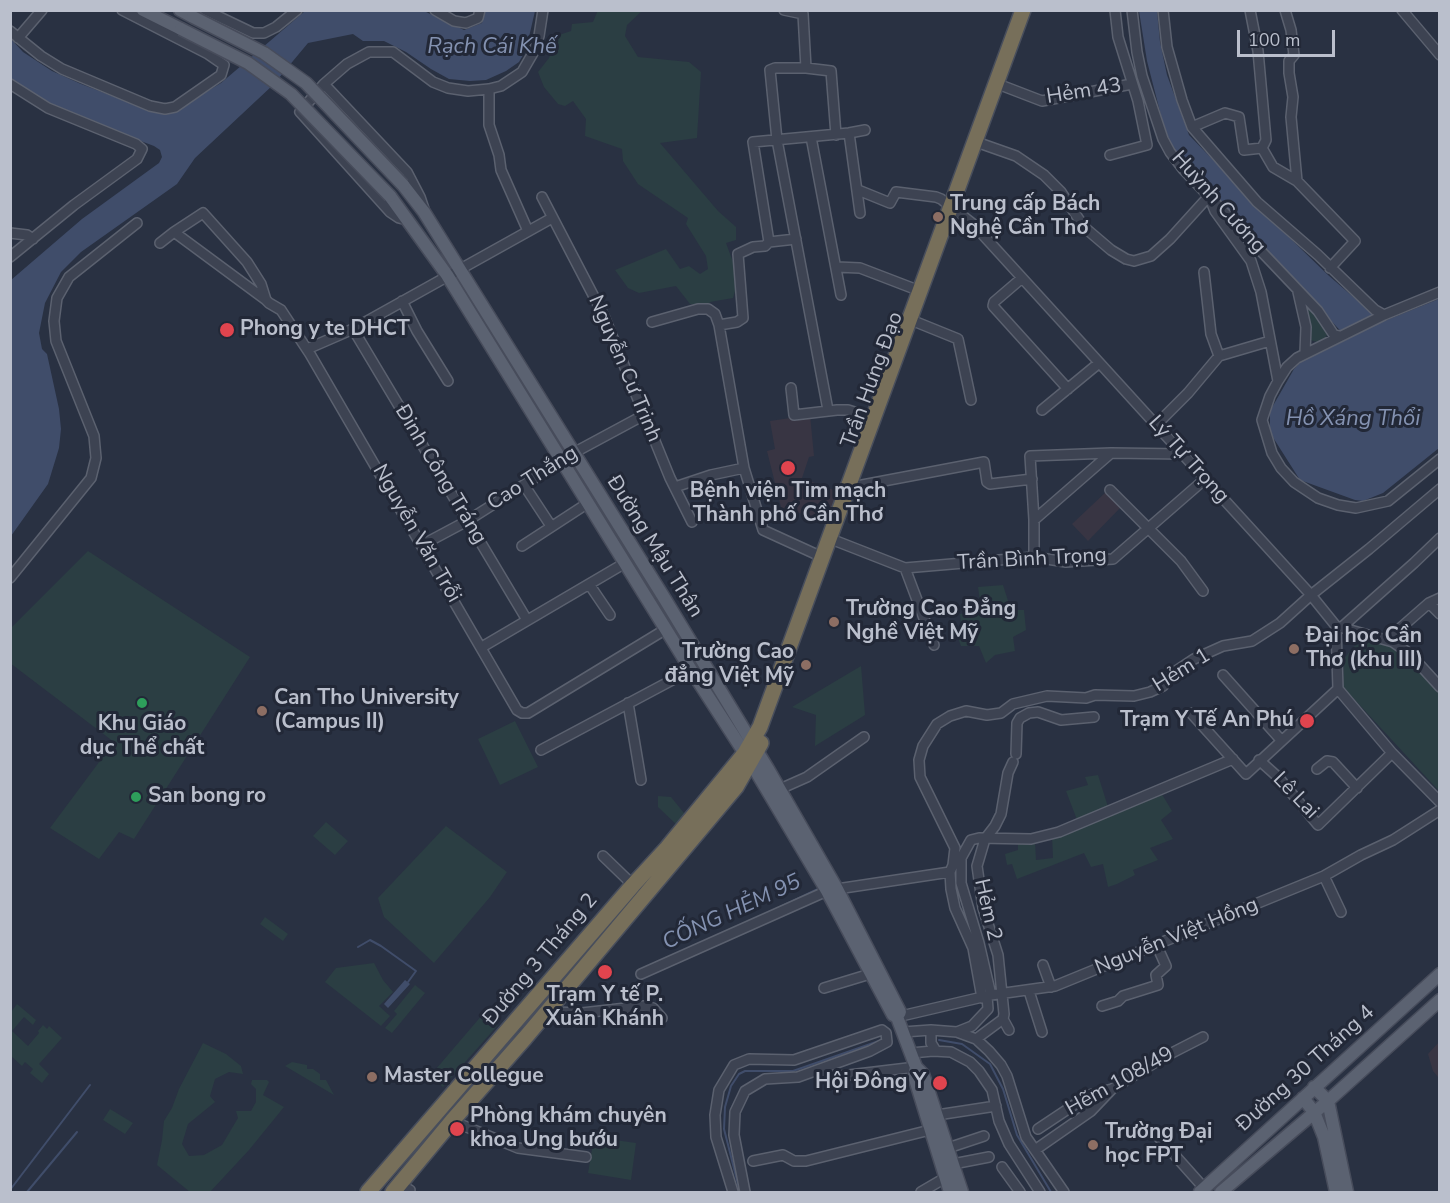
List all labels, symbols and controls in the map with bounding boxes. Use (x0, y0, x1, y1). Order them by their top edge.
scale bar (1240, 18, 1338, 56)
text: 100 m (1248, 28, 1300, 52)
water label: Rạch Cái Khế (427, 35, 557, 61)
street label: Hẻm 43 (1045, 74, 1123, 110)
street label: Huỳnh Cương (1165, 146, 1271, 260)
place label: Trung cấp Bách Nghệ Cần Thơ (950, 192, 1100, 242)
marker: Trung cấp Bách Nghệ Cần Thơ (931, 210, 945, 224)
street label: Nguyễn Cư Trinh (582, 292, 666, 446)
street label: Trần Hưng Đạo (837, 309, 909, 451)
place label: Phong y te DHCT (240, 317, 410, 343)
marker: Phong y te DHCT (218, 321, 236, 339)
street label: Đinh Công Tráng (388, 401, 492, 549)
water label: Hồ Xáng Thổi (1286, 407, 1420, 433)
street label: Lý Tự Trọng (1142, 411, 1234, 509)
street label: Cao Thắng (483, 441, 583, 517)
marker: Bệnh viện Tim mạch Thành phố Cần Thơ (779, 459, 797, 477)
street label: Nguyễn Văn Trỗi (366, 460, 466, 608)
street label: Đường Mậu Thân (600, 471, 708, 623)
place label: Bệnh viện Tim mạch Thành phố Cần Thơ (690, 479, 886, 529)
street label: Trần Bình Trọng (957, 544, 1107, 576)
place label: Trường Cao Đẳng Nghề Việt Mỹ (846, 597, 1016, 647)
marker: Trường Cao Đẳng Nghề Việt Mỹ (827, 615, 841, 629)
place label: Đại học Cần Thơ (khu III) (1306, 624, 1423, 674)
place label: Trường Cao đẳng Việt Mỹ (665, 640, 794, 690)
marker: Đại học Cần Thơ (khu III) (1287, 642, 1301, 656)
street label: Hẻm 1 (1149, 644, 1215, 698)
marker: Trường Cao đẳng Việt Mỹ (799, 658, 813, 672)
place label: Can Tho University (Campus II) (274, 686, 459, 736)
marker: Khu Giáo dục Thể chất (135, 696, 149, 710)
marker: Can Tho University (Campus II) (255, 704, 269, 718)
place label: Trạm Y Tế An Phú (1120, 708, 1294, 734)
place label: Khu Giáo dục Thể chất (80, 712, 204, 762)
marker: Trạm Y Tế An Phú (1298, 712, 1316, 730)
street label: Lê Lai (1267, 767, 1323, 825)
place label: San bong ro (148, 784, 266, 810)
marker: San bong ro (129, 790, 143, 804)
water label: CỐNG HẺM 95 (659, 869, 805, 957)
street label: Hẻm 2 (968, 876, 1006, 944)
street label: Đường 3 Tháng 2 (478, 889, 604, 1031)
street label: Nguyễn Việt Hồng (1092, 893, 1262, 981)
marker: Trạm Y tế P. Xuân Khánh (596, 963, 614, 981)
place label: Trạm Y tế P. Xuân Khánh (546, 983, 664, 1033)
street label: Đường 30 Tháng 4 (1232, 1000, 1380, 1138)
street label: Hẽm 108/49 (1062, 1042, 1178, 1122)
place label: Master Collegue (384, 1064, 544, 1090)
marker: Master Collegue (365, 1070, 379, 1084)
place label: Hội Đông Y (815, 1070, 926, 1096)
marker: Hội Đông Y (931, 1074, 949, 1092)
place label: Phòng khám chuyên khoa Ung bướu (470, 1104, 667, 1154)
marker: Phòng khám chuyên khoa Ung bướu (448, 1120, 466, 1138)
place label: Trường Đại học FPT (1105, 1120, 1212, 1170)
marker: Trường Đại học FPT (1086, 1138, 1100, 1152)

